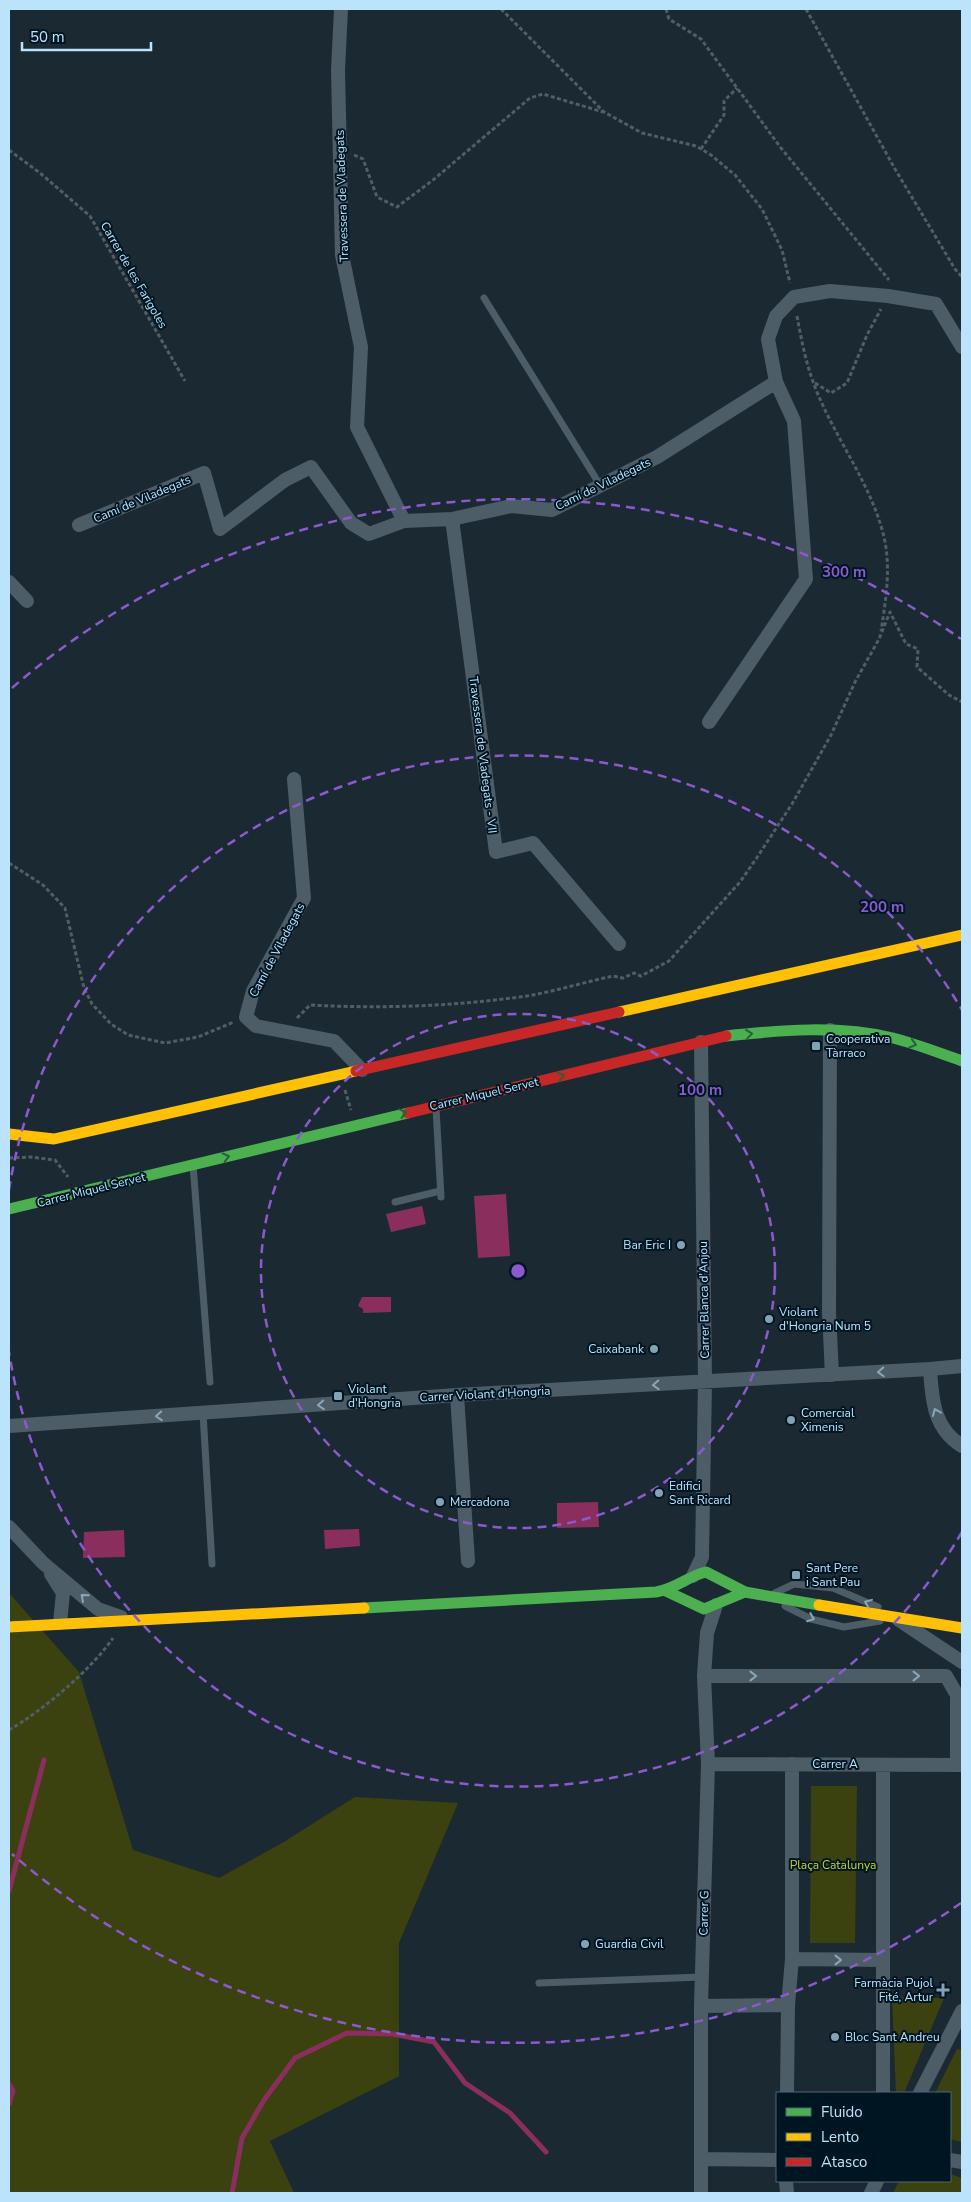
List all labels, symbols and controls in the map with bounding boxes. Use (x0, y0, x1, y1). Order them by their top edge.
scale bar (22, 20, 151, 52)
text: 50 m (30, 27, 65, 47)
street label: Travessera de Vladegats (332, 129, 352, 262)
street label: Carrer de les Farigoles (97, 219, 171, 332)
street label: Camí de Viladegats (553, 454, 654, 514)
street label: Camí de Viladegats (91, 471, 193, 527)
text: 300 m (822, 562, 866, 582)
street label: Travessera de Vladegats - VII (465, 676, 501, 834)
text: 200 m (860, 897, 904, 917)
street label: Camí de Viladegats (245, 900, 309, 1000)
one-way arrow (745, 1029, 753, 1040)
place label: Cooperativa Tàrraco (826, 1031, 890, 1061)
one-way arrow (908, 1039, 916, 1049)
marker: Cooperativa Tàrraco (810, 1040, 822, 1052)
one-way arrow (557, 1071, 566, 1082)
street label: Carrer Miquel Servet (428, 1073, 541, 1114)
text: 100 m (678, 1080, 722, 1100)
one-way arrow (398, 1108, 407, 1119)
one-way arrow (222, 1152, 231, 1163)
street label: Carrer Miquel Servet (35, 1169, 148, 1211)
place label: Bar Eric I (623, 1237, 671, 1253)
marker: Bar Eric I (675, 1239, 687, 1251)
street label: Carrer Blanca d'Anjou (695, 1241, 713, 1359)
centre of rings (509, 1262, 527, 1280)
place label: Violant d'Hongria Num 5 (778, 1304, 871, 1334)
marker: Violant d'Hongria Num 5 (763, 1313, 775, 1325)
place label: Caixabank (588, 1341, 645, 1357)
marker: Caixabank (648, 1343, 660, 1355)
one-way arrow (877, 1366, 885, 1377)
one-way arrow (652, 1379, 660, 1390)
place label: Violant d'Hongria (347, 1381, 401, 1411)
street label: Carrer Violant d'Hongria (419, 1383, 551, 1405)
marker: Violant d'Hongria (332, 1390, 344, 1402)
one-way arrow (317, 1399, 325, 1410)
place label: Comercial Ximenis (801, 1405, 855, 1435)
one-way arrow (931, 1408, 942, 1417)
one-way arrow (155, 1410, 163, 1421)
marker: Comercial Ximenis (785, 1414, 797, 1426)
place label: Edifici Sant Ricard (669, 1478, 731, 1508)
marker: Edifici Sant Ricard (653, 1487, 665, 1499)
place label: Mercadona (450, 1494, 510, 1510)
marker: Mercadona (434, 1496, 446, 1508)
place label: Sant Pere i Sant Pau (806, 1560, 860, 1590)
marker: Sant Pere i Sant Pau (790, 1569, 802, 1581)
one-way arrow (80, 1593, 89, 1602)
one-way arrow (864, 1598, 873, 1609)
one-way arrow (806, 1612, 815, 1622)
one-way arrow (750, 1671, 757, 1681)
one-way arrow (912, 1671, 920, 1681)
street label: Carrer A (812, 1756, 858, 1772)
park label: Plaça Catalunya (790, 1857, 876, 1873)
street label: Carrer G (696, 1890, 712, 1936)
place label: Guardia Civil (595, 1936, 664, 1952)
marker: Guardia Civil (579, 1938, 591, 1950)
one-way arrow (834, 1955, 842, 1965)
place label: Farmàcia Pujol Fité, Artur (854, 1975, 934, 2005)
marker: Farmàcia Pujol Fité, Artur (937, 1984, 949, 1996)
place label: Bloc Sant Andreu (845, 2029, 940, 2045)
marker: Bloc Sant Andreu (829, 2031, 841, 2043)
legend (776, 2092, 951, 2182)
text: Fluido (821, 2102, 863, 2122)
text: Lento (821, 2127, 859, 2147)
text: Atasco (821, 2152, 867, 2172)

